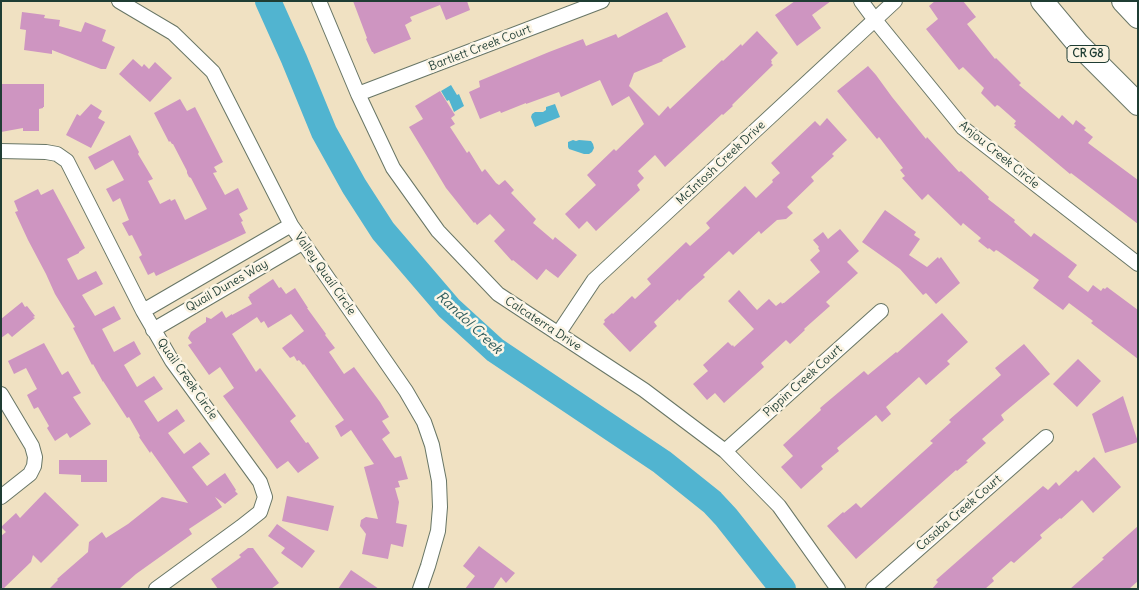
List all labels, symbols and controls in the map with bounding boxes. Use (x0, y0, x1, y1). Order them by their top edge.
street label: Bartlett Creek Court (427, 22, 533, 74)
road number: CR G8 (1067, 46, 1109, 62)
street label: McIntosh Creek Drive (674, 118, 768, 208)
street label: Anjou Creek Circle (956, 118, 1042, 192)
street label: Valley Quail Circle (291, 230, 359, 318)
street label: Quail Dunes Way (183, 257, 271, 315)
water label: Randol Creek (432, 288, 506, 358)
street label: Calcaterra Drive (502, 294, 584, 354)
street label: Quail Creek Circle (154, 336, 220, 422)
street label: Pippin Creek Court (761, 342, 845, 420)
street label: Casaba Creek Court (914, 472, 1004, 554)

